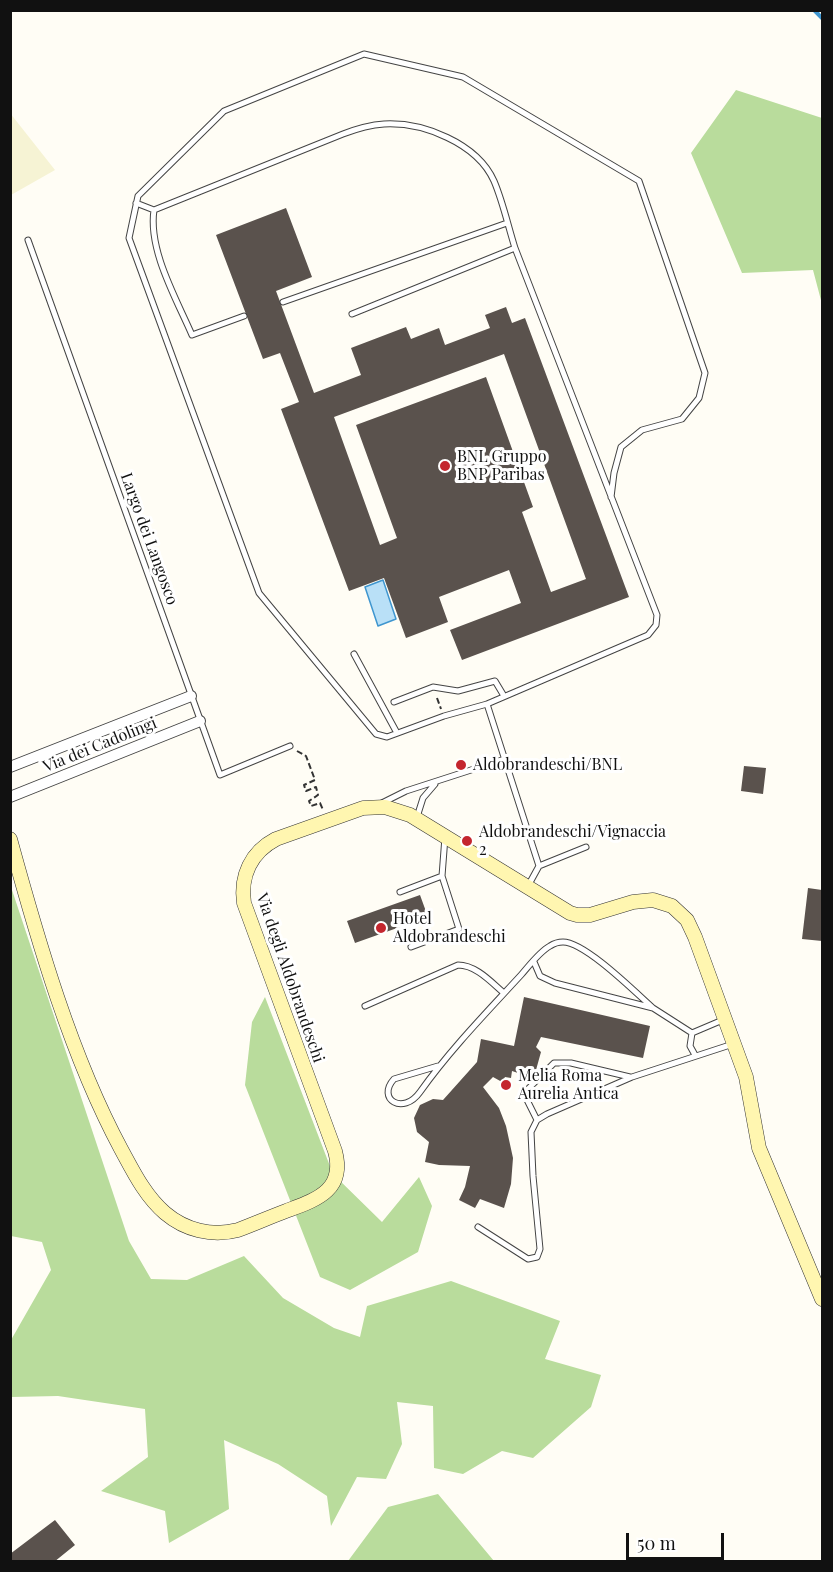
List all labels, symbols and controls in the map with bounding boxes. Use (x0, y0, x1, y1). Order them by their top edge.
place label: BNL Gruppo BNP Paribas (457, 447, 547, 485)
marker: BNL Gruppo BNP Paribas (438, 459, 452, 473)
street label: Largo dei Langosco (116, 470, 182, 608)
street label: Via dei Cadolingi (40, 713, 160, 777)
place label: Aldobrandeschi/BNL (473, 755, 622, 775)
marker: Aldobrandeschi/BNL (454, 758, 468, 772)
place label: Aldobrandeschi/Vignaccia 2 (479, 822, 666, 860)
marker: Aldobrandeschi/Vignaccia 2 (460, 834, 474, 848)
street label: Via degli Aldobrandeschi (252, 891, 328, 1065)
place label: Hotel Aldobrandeschi (393, 909, 506, 947)
marker: Hotel Aldobrandeschi (374, 921, 388, 935)
place label: Melia Roma Aurelia Antica (518, 1066, 619, 1104)
marker: Melia Roma Aurelia Antica (499, 1078, 513, 1092)
scale bar (629, 1521, 726, 1559)
text: 50 m (637, 1531, 676, 1555)

